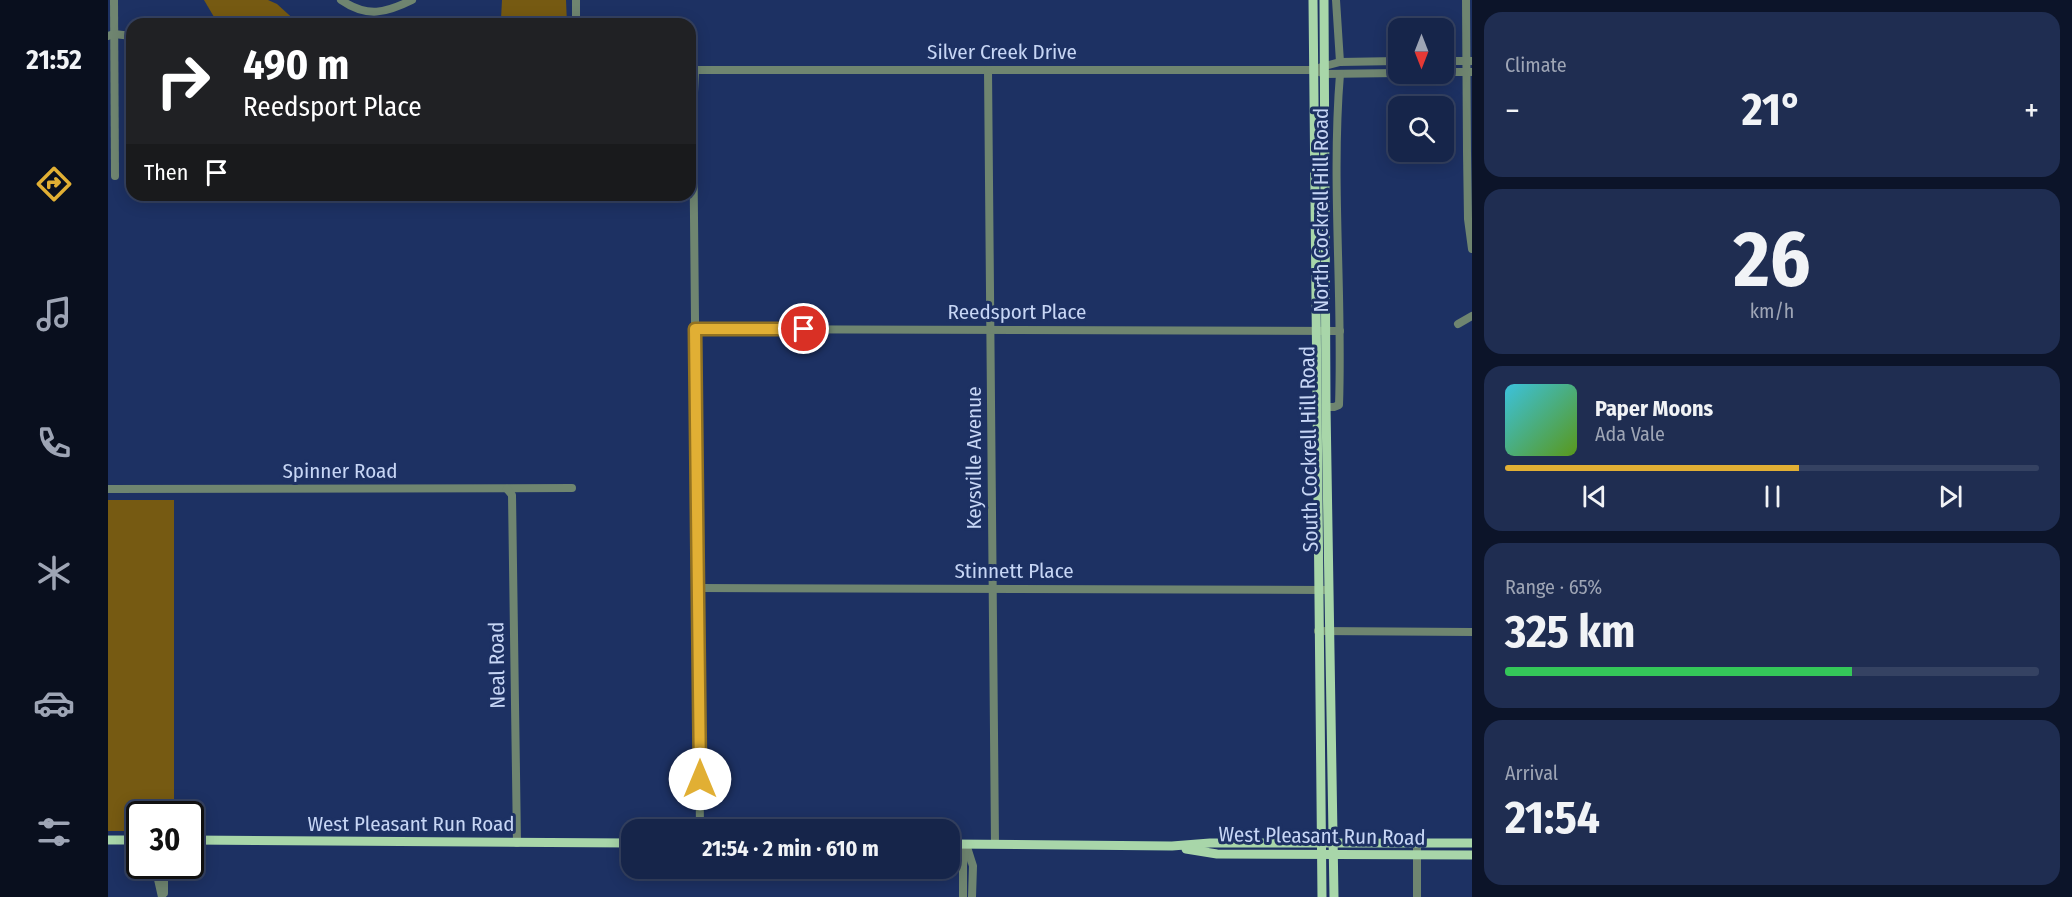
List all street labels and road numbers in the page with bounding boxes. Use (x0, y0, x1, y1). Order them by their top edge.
street label: Silver Creek Drive (927, 39, 1077, 65)
street label: North Cockrell Hill Road (1308, 108, 1334, 312)
street label: Reedsport Place (948, 299, 1086, 325)
street label: South Cockrell Hill Road (1294, 346, 1324, 552)
street label: Keysville Avenue (961, 386, 987, 530)
street label: Spinner Road (282, 458, 398, 484)
street label: Stinnett Place (954, 558, 1074, 584)
street label: Neal Road (483, 621, 511, 709)
street label: West Pleasant Run Road (307, 811, 515, 837)
street label: West Pleasant Run Road (1218, 821, 1426, 851)

